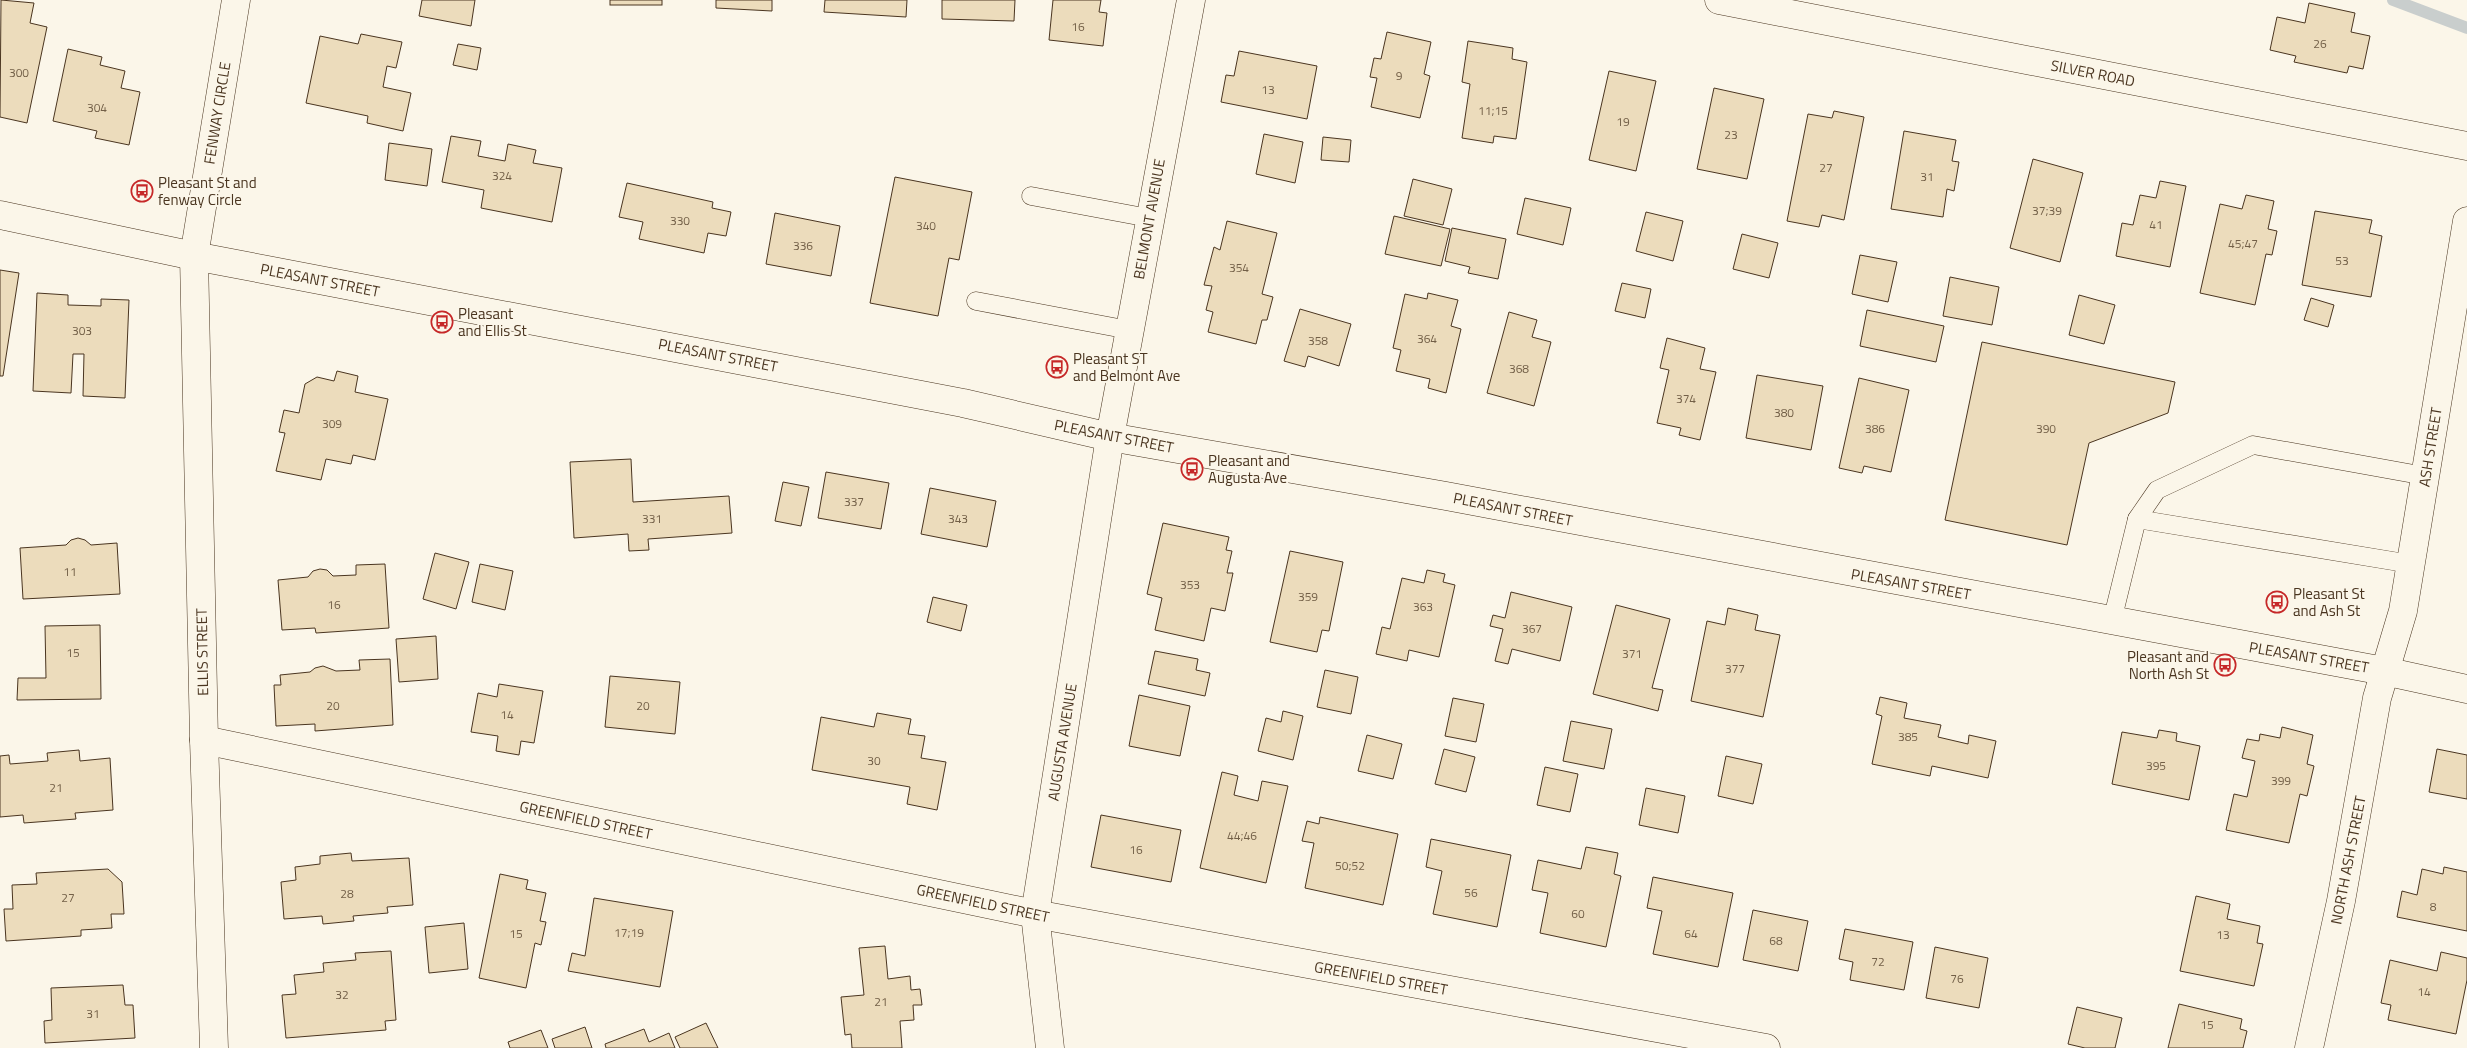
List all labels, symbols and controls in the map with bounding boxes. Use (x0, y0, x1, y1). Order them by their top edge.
house number: 16 (1071, 17, 1085, 36)
house number: 26 (2313, 34, 2327, 53)
street label: SILVER ROAD (2049, 54, 2137, 92)
street label: FENWAY CIRCLE (198, 60, 236, 166)
house number: 300 (9, 63, 29, 82)
house number: 9 (1396, 66, 1403, 85)
house number: 13 (1261, 80, 1275, 99)
house number: 304 (87, 98, 107, 117)
house number: 11;15 (1478, 101, 1508, 120)
house number: 19 (1616, 112, 1630, 131)
house number: 23 (1724, 125, 1738, 144)
street label: BELMONT AVENUE (1127, 157, 1171, 281)
house number: 27 (1819, 158, 1833, 177)
house number: 324 (492, 166, 512, 185)
house number: 31 (1920, 167, 1934, 186)
place label: Pleasant St and fenway Circle (158, 171, 257, 211)
bus stop icon: Pleasant St and fenway Circle (130, 179, 154, 203)
house number: 37;39 (2032, 201, 2062, 220)
house number: 330 (670, 211, 690, 230)
house number: 41 (2149, 215, 2163, 234)
house number: 340 (916, 216, 936, 235)
house number: 45;47 (2228, 234, 2258, 253)
house number: 336 (793, 236, 813, 255)
house number: 53 (2335, 251, 2349, 270)
street label: PLEASANT STREET (258, 257, 382, 303)
house number: 354 (1229, 258, 1249, 277)
place label: Pleasant and Ellis St (458, 302, 528, 342)
bus stop icon: Pleasant and Ellis St (430, 310, 454, 334)
house number: 303 (72, 321, 92, 340)
house number: 364 (1417, 329, 1437, 348)
house number: 358 (1308, 331, 1328, 350)
street label: PLEASANT STREET (656, 332, 780, 378)
place label: Pleasant ST and Belmont Ave (1073, 347, 1180, 387)
bus stop icon: Pleasant ST and Belmont Ave (1045, 355, 1069, 379)
house number: 368 (1509, 359, 1529, 378)
house number: 374 (1676, 389, 1696, 408)
house number: 380 (1774, 403, 1794, 422)
street label: ASH STREET (2412, 406, 2448, 488)
street label: PLEASANT STREET (1052, 413, 1176, 459)
house number: 309 (322, 414, 342, 433)
house number: 386 (1865, 419, 1885, 438)
house number: 390 (2036, 419, 2056, 438)
place label: Pleasant and Augusta Ave (1208, 449, 1290, 489)
bus stop icon: Pleasant and Augusta Ave (1180, 457, 1204, 481)
street label: PLEASANT STREET (1451, 486, 1575, 532)
house number: 337 (844, 492, 864, 511)
house number: 331 (642, 509, 662, 528)
house number: 343 (948, 509, 968, 528)
house number: 11 (63, 562, 77, 581)
street label: PLEASANT STREET (1849, 562, 1973, 606)
house number: 353 (1180, 575, 1200, 594)
place label: Pleasant St and Ash St (2293, 582, 2366, 622)
house number: 359 (1298, 587, 1318, 606)
bus stop icon: Pleasant St and Ash St (2265, 590, 2289, 614)
house number: 16 (327, 595, 341, 614)
house number: 363 (1413, 597, 1433, 616)
street label: ELLIS STREET (190, 608, 214, 696)
house number: 367 (1522, 619, 1542, 638)
street label: PLEASANT STREET (2247, 635, 2371, 679)
house number: 15 (66, 643, 80, 662)
house number: 371 (1622, 644, 1642, 663)
place label: Pleasant and North Ash St (2127, 645, 2210, 685)
bus stop icon: Pleasant and North Ash St (2213, 653, 2237, 677)
house number: 377 (1725, 659, 1745, 678)
street label: AUGUSTA AVENUE (1041, 682, 1083, 802)
house number: 20 (326, 696, 340, 715)
house number: 20 (636, 696, 650, 715)
house number: 14 (500, 705, 514, 724)
house number: 385 (1898, 727, 1918, 746)
house number: 30 (867, 751, 881, 770)
house number: 395 (2146, 756, 2166, 775)
house number: 399 (2271, 771, 2291, 790)
house number: 21 (49, 778, 63, 797)
street label: NORTH ASH STREET (2324, 794, 2372, 926)
street label: GREENFIELD STREET (518, 795, 655, 845)
house number: 44;46 (1227, 826, 1257, 845)
house number: 16 (1129, 840, 1143, 859)
house number: 50;52 (1335, 856, 1365, 875)
street label: GREENFIELD STREET (915, 878, 1052, 928)
house number: 56 (1464, 883, 1478, 902)
house number: 28 (340, 884, 354, 903)
house number: 27 (61, 888, 75, 907)
house number: 8 (2430, 897, 2437, 916)
house number: 60 (1571, 904, 1585, 923)
house number: 17;19 (614, 923, 644, 942)
house number: 15 (509, 924, 523, 943)
house number: 64 (1684, 924, 1698, 943)
house number: 13 (2216, 925, 2230, 944)
house number: 68 (1769, 931, 1783, 950)
house number: 72 (1871, 952, 1885, 971)
street label: GREENFIELD STREET (1313, 955, 1450, 1001)
house number: 76 (1950, 969, 1964, 988)
house number: 14 (2417, 982, 2431, 1001)
house number: 32 (335, 985, 349, 1004)
house number: 21 (874, 992, 888, 1011)
house number: 31 (86, 1004, 100, 1023)
house number: 15 (2200, 1015, 2214, 1034)

